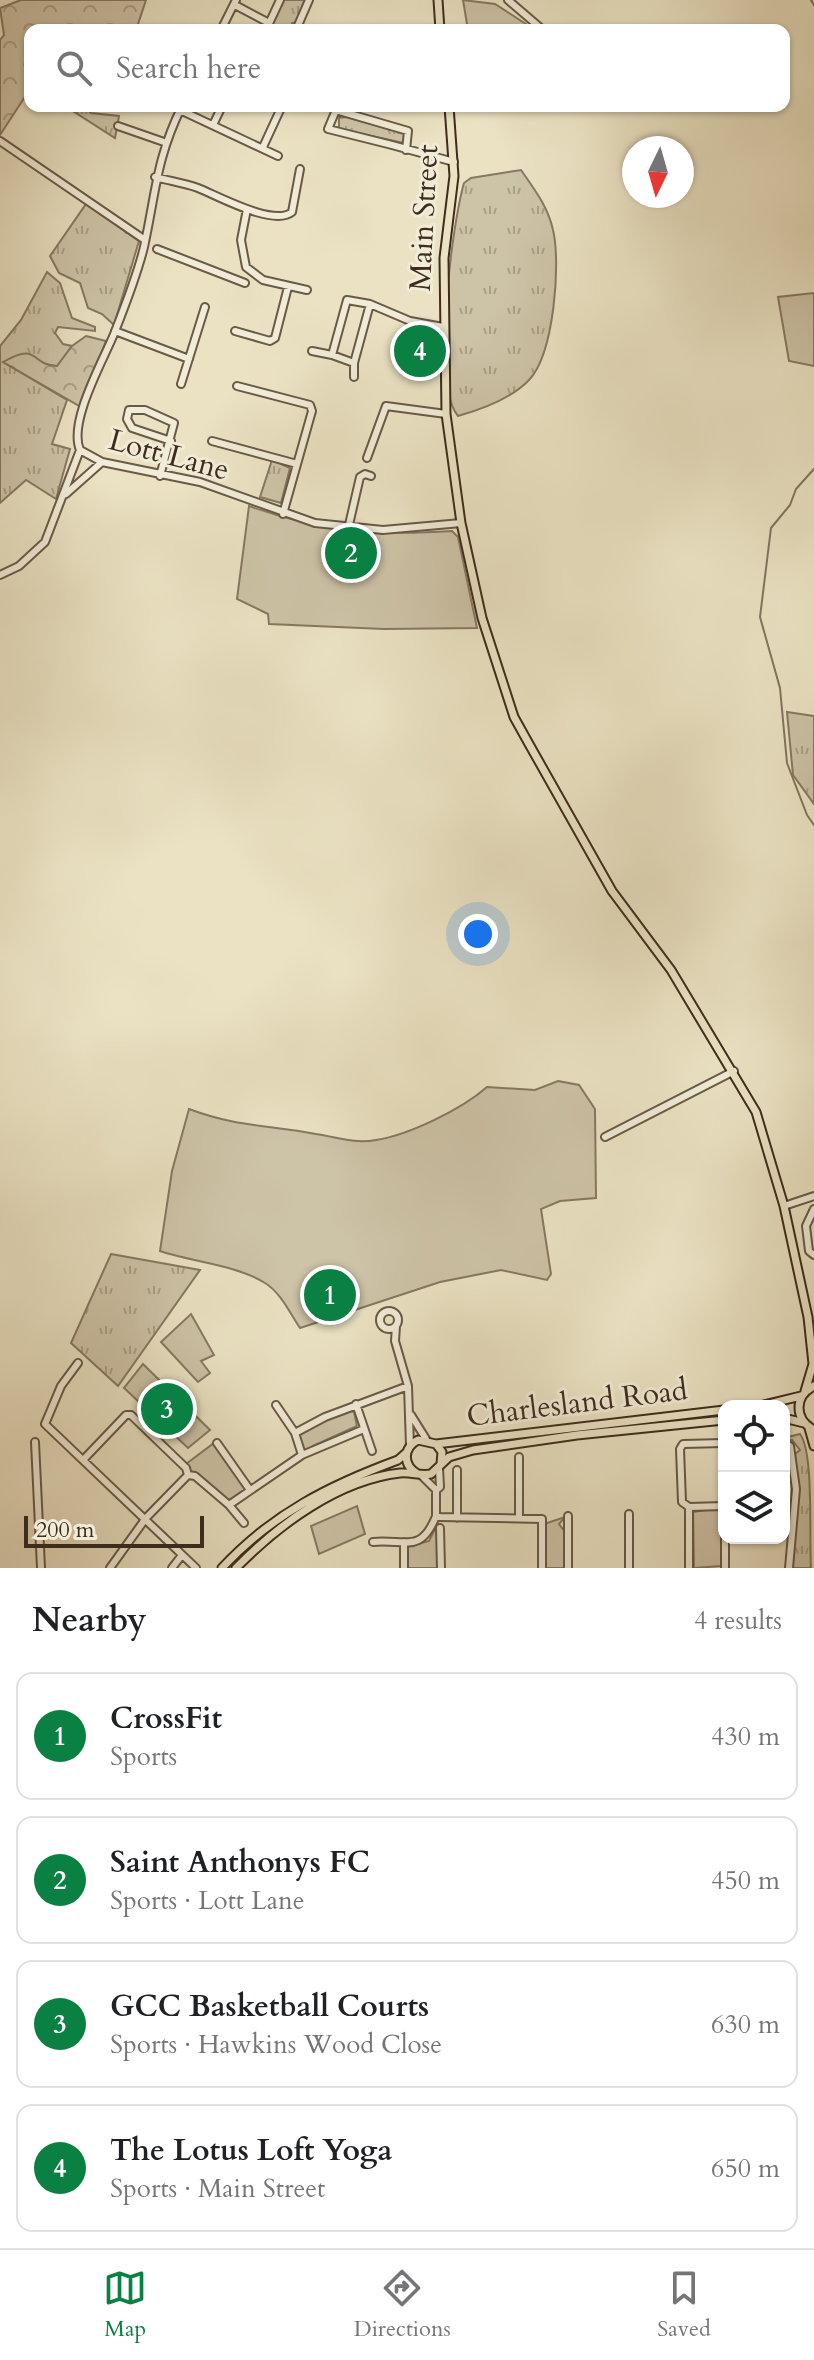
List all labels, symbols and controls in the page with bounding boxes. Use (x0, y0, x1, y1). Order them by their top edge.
search box (24, 24, 790, 112)
icon: search (52, 46, 96, 90)
text: Search here (116, 48, 261, 89)
north arrow (622, 136, 694, 208)
street label: Main Street (400, 143, 448, 292)
pin: 4 (394, 321, 446, 381)
street label: Lott Lane (104, 419, 234, 491)
pin: 2 (325, 523, 377, 583)
your location (458, 914, 498, 954)
pin: 1 (304, 1265, 356, 1325)
street label: Charlesland Road (464, 1369, 690, 1437)
pin: 3 (141, 1379, 193, 1439)
map controls (718, 1400, 790, 1544)
button: locate (718, 1400, 790, 1472)
button: layers (718, 1472, 790, 1544)
scale bar (24, 1512, 204, 1548)
text: 200 m (36, 1515, 94, 1545)
text: Nearby (32, 1597, 147, 1643)
text: 4 results (694, 1603, 782, 1638)
text: CrossFit (110, 1698, 222, 1739)
text: 1 (53, 1719, 67, 1754)
text: 430 m (711, 1719, 780, 1754)
text: Sports (110, 1739, 177, 1774)
text: Saint Anthonys FC (110, 1842, 370, 1883)
text: 2 (53, 1863, 67, 1898)
text: 450 m (711, 1863, 780, 1898)
text: Sports · Lott Lane (110, 1883, 305, 1918)
text: GCC Basketball Courts (110, 1986, 429, 2027)
text: 3 (53, 2007, 67, 2042)
text: 630 m (711, 2007, 780, 2042)
text: Sports · Hawkins Wood Close (110, 2027, 442, 2062)
text: The Lotus Loft Yoga (110, 2130, 392, 2171)
text: 4 (53, 2151, 67, 2186)
text: 650 m (711, 2151, 780, 2186)
text: Sports · Main Street (110, 2171, 325, 2206)
tab: Map (103, 2266, 147, 2344)
tab: Directions (354, 2266, 451, 2344)
tab: Saved (657, 2266, 711, 2344)

